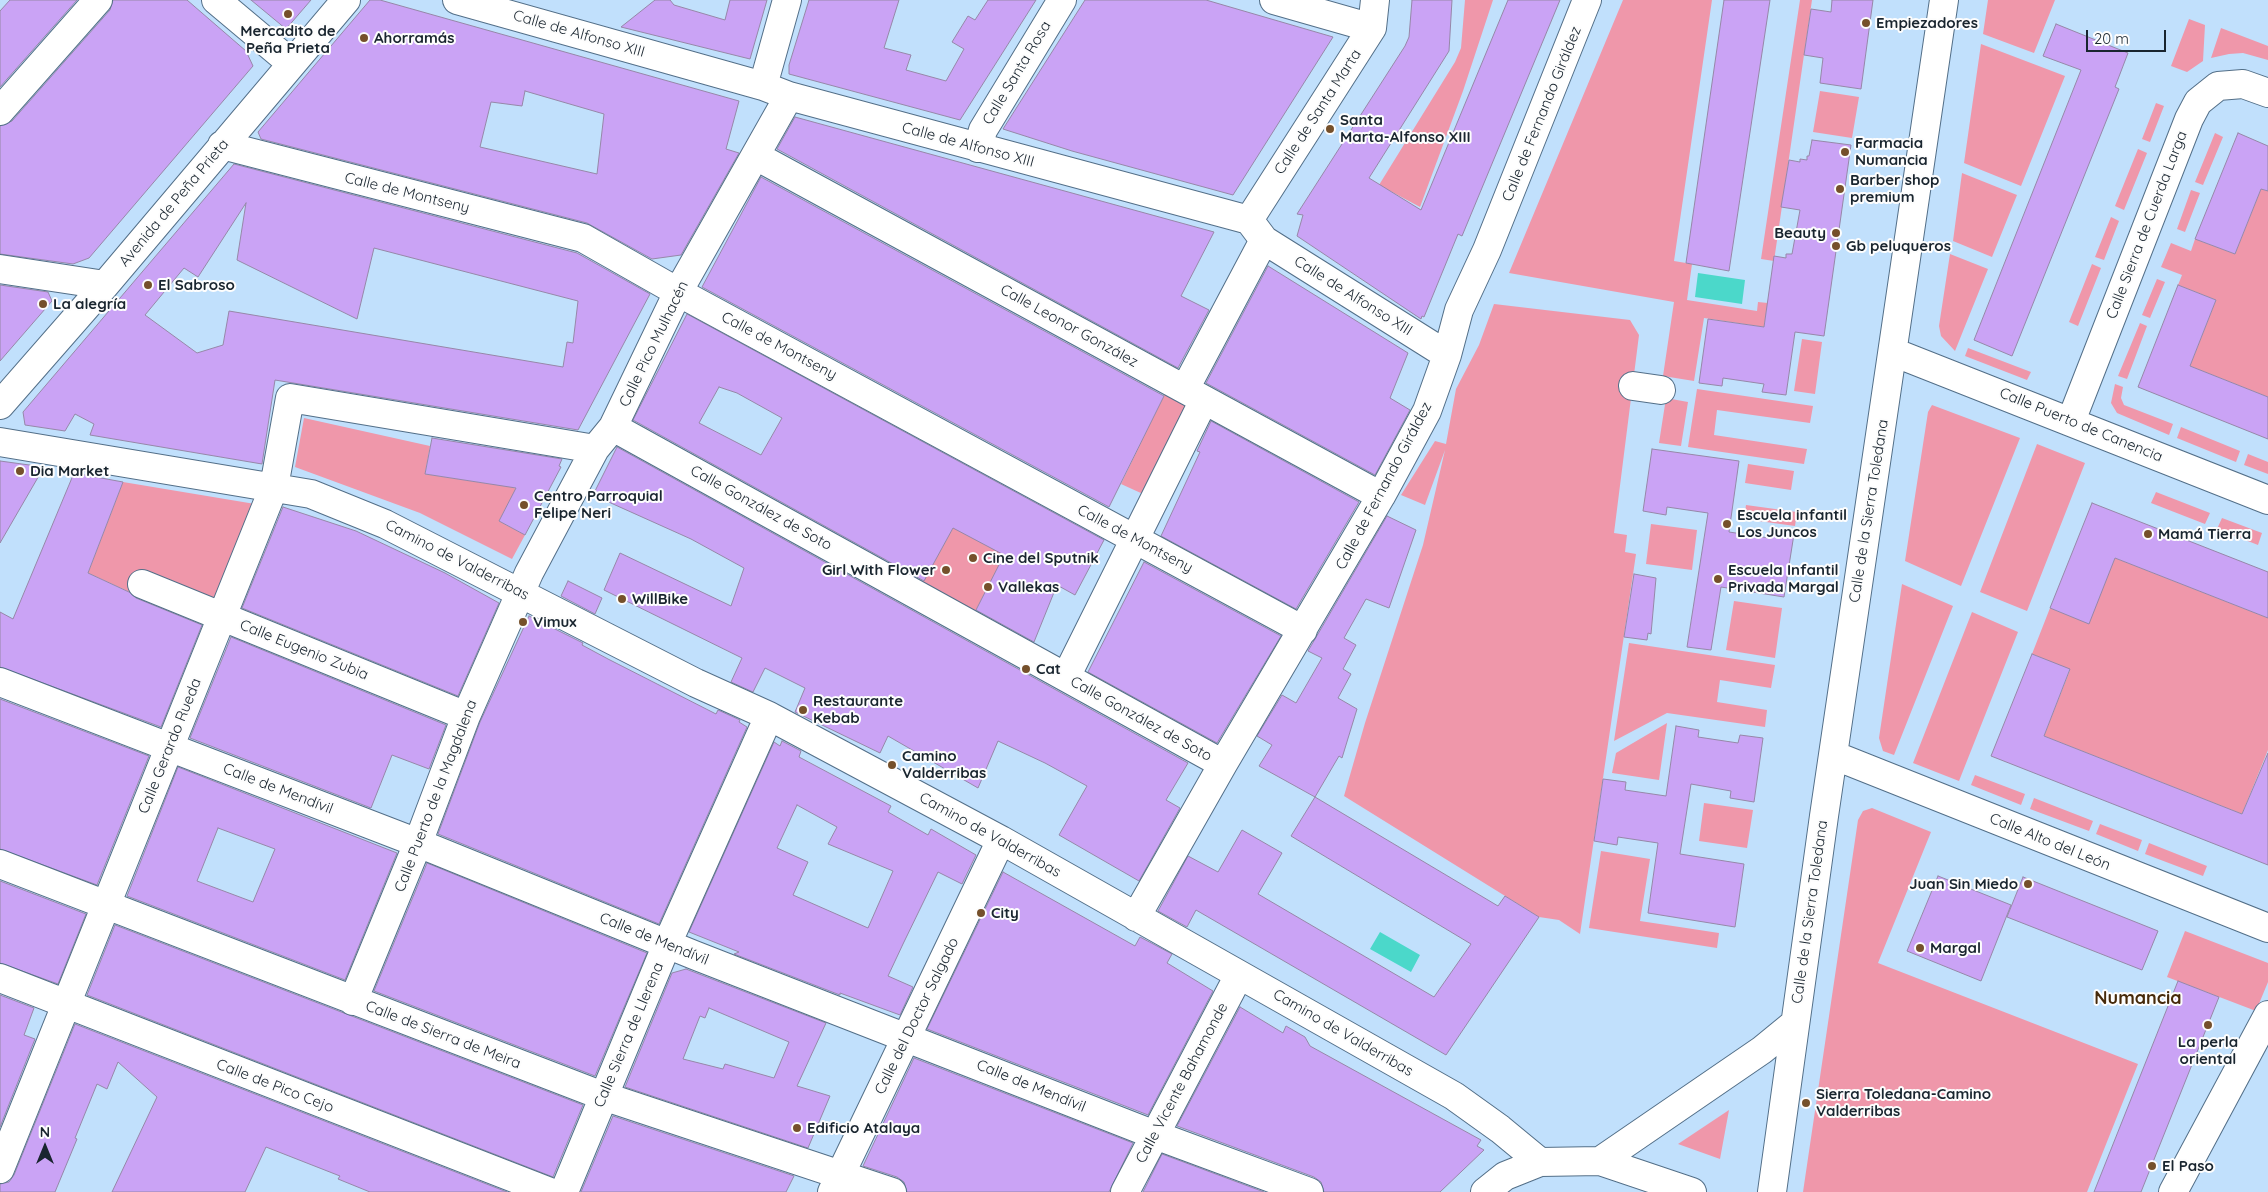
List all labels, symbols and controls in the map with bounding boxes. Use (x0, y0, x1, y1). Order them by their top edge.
street label: Calle de Alfonso XIII (511, 7, 647, 61)
marker: Mercadito de Peña Prieta (282, 8, 294, 20)
place label: Empiezadores (1876, 14, 1978, 32)
marker: Empiezadores (1860, 17, 1872, 29)
street label: Calle Santa Rosa (979, 18, 1055, 128)
scale bar (2088, 20, 2168, 52)
place label: Mercadito de Peña Prieta (240, 22, 336, 57)
street label: Calle de Fernando Giráldez (1499, 24, 1585, 204)
place label: Ahorramás (374, 29, 454, 47)
text: 20 m (2094, 29, 2129, 48)
marker: Ahorramás (358, 32, 370, 44)
street label: Calle de Santa Marta (1271, 46, 1365, 178)
place label: Santa Marta-Alfonso XIII (1340, 111, 1471, 146)
street label: Calle de Alfonso XIII (900, 119, 1036, 171)
marker: Santa Marta-Alfonso XIII (1324, 123, 1336, 135)
street label: Calle Sierra de Cuerda Larga (2103, 128, 2191, 322)
place label: Farmacia Numancia (1855, 134, 1928, 169)
street label: Avenida de Peña Prieta (115, 135, 233, 271)
marker: Farmacia Numancia (1839, 146, 1851, 158)
street label: Calle de Montseny (343, 169, 471, 217)
place label: Barber shop premium (1850, 171, 1940, 206)
marker: Barber shop premium (1834, 183, 1846, 195)
place label: Beauty (1774, 224, 1826, 242)
marker: Beauty (1830, 227, 1842, 239)
place label: Gb peluqueros (1846, 237, 1951, 255)
marker: Gb peluqueros (1830, 240, 1842, 252)
street label: Calle de Alfonso XIII (1291, 252, 1415, 340)
place label: El Sabroso (158, 276, 235, 294)
street label: Calle Pico Mulhacén (616, 278, 692, 410)
marker: El Sabroso (142, 279, 154, 291)
street label: Calle Leonor González (997, 281, 1141, 371)
place label: La alegría (53, 295, 126, 313)
marker: La alegría (37, 298, 49, 310)
street label: Calle de Montseny (718, 308, 840, 384)
street label: Calle Puerto de Canencia (1997, 384, 2165, 466)
street label: Calle de Fernando Giráldez (1332, 399, 1436, 573)
street label: Calle de la Sierra Toledana (1846, 418, 1892, 604)
place label: Dia Market (30, 462, 109, 480)
street label: Calle González de Soto (687, 462, 835, 554)
marker: Dia Market (14, 465, 26, 477)
place label: Centro Parroquial Felipe Neri (534, 487, 663, 522)
marker: Centro Parroquial Felipe Neri (518, 499, 530, 511)
street label: Calle de Montseny (1074, 501, 1196, 577)
place label: Escuela infantil Los Juncos (1737, 506, 1847, 541)
street label: Camino de Valderribas (382, 516, 532, 604)
marker: Escuela infantil Los Juncos (1721, 518, 1733, 530)
place label: Mamá Tierra (2158, 525, 2251, 543)
marker: Mamá Tierra (2142, 528, 2154, 540)
place label: Cine del Sputnik (983, 549, 1099, 567)
marker: Cine del Sputnik (967, 552, 979, 564)
place label: Girl With Flower (822, 561, 936, 579)
place label: Escuela Infantil Privada Margal (1728, 561, 1839, 596)
marker: Girl With Flower (940, 564, 952, 576)
marker: Escuela Infantil Privada Margal (1712, 573, 1724, 585)
place label: Vallekas (998, 578, 1059, 596)
marker: Vallekas (982, 581, 994, 593)
place label: WillBike (632, 590, 688, 608)
marker: WillBike (616, 593, 628, 605)
place label: Vimux (533, 613, 577, 631)
street label: Calle Eugenio Zubia (237, 616, 371, 684)
marker: Vimux (517, 616, 529, 628)
place label: Cat (1036, 660, 1061, 678)
marker: Cat (1020, 663, 1032, 675)
street label: Calle González de Soto (1067, 673, 1215, 765)
street label: Calle Gerardo Rueda (135, 676, 205, 816)
place label: Restaurante Kebab (813, 692, 903, 727)
street label: Calle Puerto de la Magdalena (391, 697, 481, 895)
marker: Restaurante Kebab (797, 704, 809, 716)
place label: Camino Valderribas (902, 747, 986, 782)
marker: Camino Valderribas (886, 759, 898, 771)
street label: Calle de Mendívil (220, 760, 336, 818)
street label: Camino de Valderribas (916, 789, 1064, 881)
street label: Calle Alto del León (1987, 810, 2113, 874)
street label: Calle de la Sierra Toledana (1788, 819, 1832, 1005)
place label: Juan Sin Miedo (1909, 875, 2018, 893)
marker: Juan Sin Miedo (2022, 878, 2034, 890)
place label: City (991, 904, 1019, 922)
marker: City (975, 907, 987, 919)
street label: Calle de Mendívil (597, 909, 711, 969)
street label: Calle del Doctor Salgado (871, 935, 963, 1097)
place label: Margal (1930, 939, 1981, 957)
marker: Margal (1914, 942, 1926, 954)
street label: Calle Sierra de Llerena (590, 960, 668, 1110)
street label: Camino de Valderribas (1270, 985, 1416, 1081)
district label: Numancia (2094, 988, 2182, 1010)
street label: Calle de Sierra de Meira (363, 997, 523, 1073)
street label: Calle Vicente Bahamonde (1132, 1000, 1232, 1166)
marker: La perla oriental (2202, 1019, 2214, 1031)
place label: La perla oriental (2178, 1033, 2238, 1068)
street label: Calle de Pico Cejo (214, 1055, 336, 1117)
street label: Calle de Mendívil (974, 1056, 1088, 1116)
place label: Sierra Toledana-Camino Valderribas (1816, 1085, 1991, 1120)
marker: Sierra Toledana-Camino Valderribas (1800, 1097, 1812, 1109)
place label: Edificio Atalaya (807, 1119, 920, 1137)
north arrow (20, 1122, 70, 1172)
marker: Edificio Atalaya (791, 1122, 803, 1134)
text: N (40, 1123, 50, 1141)
place label: El Paso (2162, 1157, 2214, 1175)
marker: El Paso (2146, 1160, 2158, 1172)

